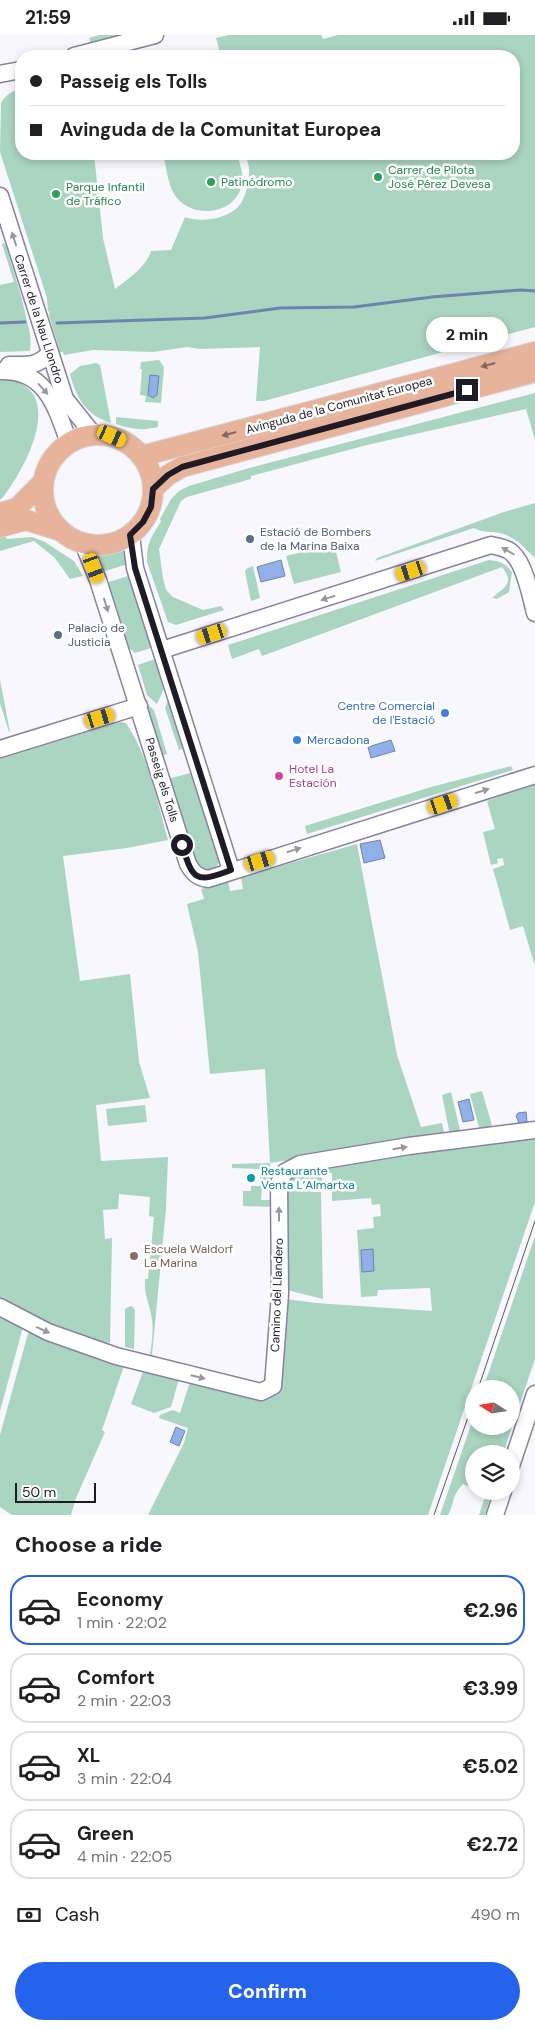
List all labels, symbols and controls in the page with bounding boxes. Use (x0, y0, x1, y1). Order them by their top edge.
text: 21:59 (25, 5, 71, 30)
text: Passeig els Tolls (60, 69, 207, 94)
text: Avinguda de la Comunitat Europea (60, 117, 381, 142)
place label: Carrer de Pilota José Pérez Devesa (388, 162, 491, 192)
marker: Carrer de Pilota José Pérez Devesa (372, 171, 384, 183)
place label: Patinódromo (221, 174, 292, 190)
marker: Patinódromo (205, 176, 217, 188)
place label: Parque Infantil de Tráfico (66, 179, 145, 209)
marker: Parque Infantil de Tráfico (50, 188, 62, 200)
one-way arrow (10, 232, 17, 247)
street label: Carrer de la Nau Llondro (11, 252, 67, 386)
callout: 2 min (426, 317, 508, 353)
text: 2 min (446, 324, 488, 345)
one-way arrow (480, 361, 495, 369)
street label: Avinguda de la Comunitat Europea (244, 372, 434, 438)
route end (456, 379, 478, 401)
one-way arrow (37, 382, 49, 394)
car (95, 423, 128, 449)
one-way arrow (222, 430, 237, 438)
place label: Estació de Bombers de la Marina Baixa (260, 524, 371, 554)
marker: Estació de Bombers de la Marina Baixa (244, 533, 256, 545)
one-way arrow (501, 547, 514, 556)
car (81, 551, 106, 585)
car (394, 559, 427, 583)
one-way arrow (320, 594, 335, 602)
one-way arrow (103, 598, 111, 613)
place label: Palacio de Justicia (68, 620, 125, 650)
car (195, 622, 228, 646)
marker: Palacio de Justicia (52, 629, 64, 641)
place label: Centre Comercial de l'Estació (337, 698, 435, 728)
car (83, 706, 116, 730)
marker: Centre Comercial de l'Estació (439, 707, 451, 719)
place label: Mercadona (307, 732, 370, 748)
marker: Mercadona (291, 734, 303, 746)
street label: Passeig els Tolls (142, 736, 182, 824)
place label: Hotel La Estación (289, 761, 337, 791)
marker: Hotel La Estación (273, 770, 285, 782)
one-way arrow (475, 787, 490, 795)
car (426, 792, 459, 816)
route start (171, 834, 193, 856)
one-way arrow (286, 846, 301, 854)
car (243, 849, 276, 873)
one-way arrow (392, 1143, 408, 1151)
place label: Restaurante Venta L’Almartxa (261, 1163, 355, 1193)
marker: Restaurante Venta L’Almartxa (245, 1172, 257, 1184)
one-way arrow (275, 1206, 283, 1222)
street label: Camino del Llandero (267, 1238, 287, 1352)
place label: Escuela Waldorf La Marina (144, 1241, 233, 1271)
marker: Escuela Waldorf La Marina (128, 1250, 140, 1262)
one-way arrow (36, 1326, 50, 1334)
one-way arrow (191, 1373, 206, 1381)
north arrow (465, 1380, 520, 1435)
map controls (465, 1380, 520, 1500)
button: layers (465, 1445, 520, 1500)
scale bar (15, 1480, 96, 1503)
text: 50 m (22, 1483, 56, 1501)
text: Choose a ride (15, 1530, 163, 1559)
text: Economy (77, 1587, 164, 1612)
icon: car (17, 1588, 62, 1633)
text: €2.96 (464, 1598, 518, 1623)
text: 1 min · 22:02 (77, 1612, 167, 1633)
text: Comfort (77, 1665, 155, 1690)
icon: car (17, 1666, 62, 1711)
text: €3.99 (463, 1676, 518, 1701)
text: 2 min · 22:03 (77, 1690, 172, 1711)
text: XL (77, 1743, 100, 1768)
icon: car (17, 1744, 62, 1789)
text: €5.02 (463, 1754, 518, 1779)
text: 3 min · 22:04 (77, 1768, 172, 1789)
text: Green (77, 1821, 134, 1846)
icon: car (17, 1822, 62, 1867)
text: €2.72 (467, 1832, 518, 1857)
text: 4 min · 22:05 (77, 1846, 172, 1867)
icon: cash (15, 1901, 43, 1929)
text: Cash (55, 1902, 99, 1927)
text: 490 m (471, 1904, 520, 1925)
button: Confirm (15, 1962, 520, 2020)

